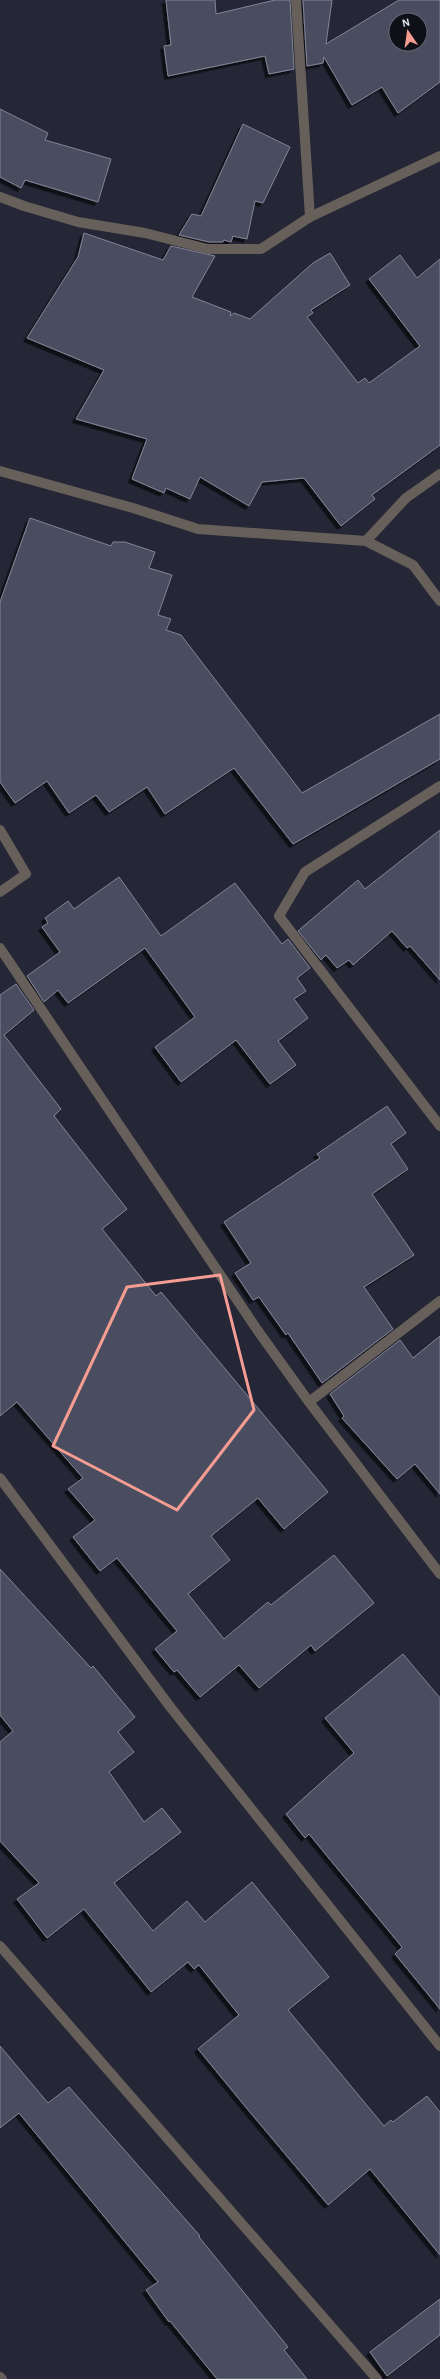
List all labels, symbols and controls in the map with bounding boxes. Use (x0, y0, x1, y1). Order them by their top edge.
north arrow (388, 12, 428, 52)
text: N (401, 17, 411, 29)

